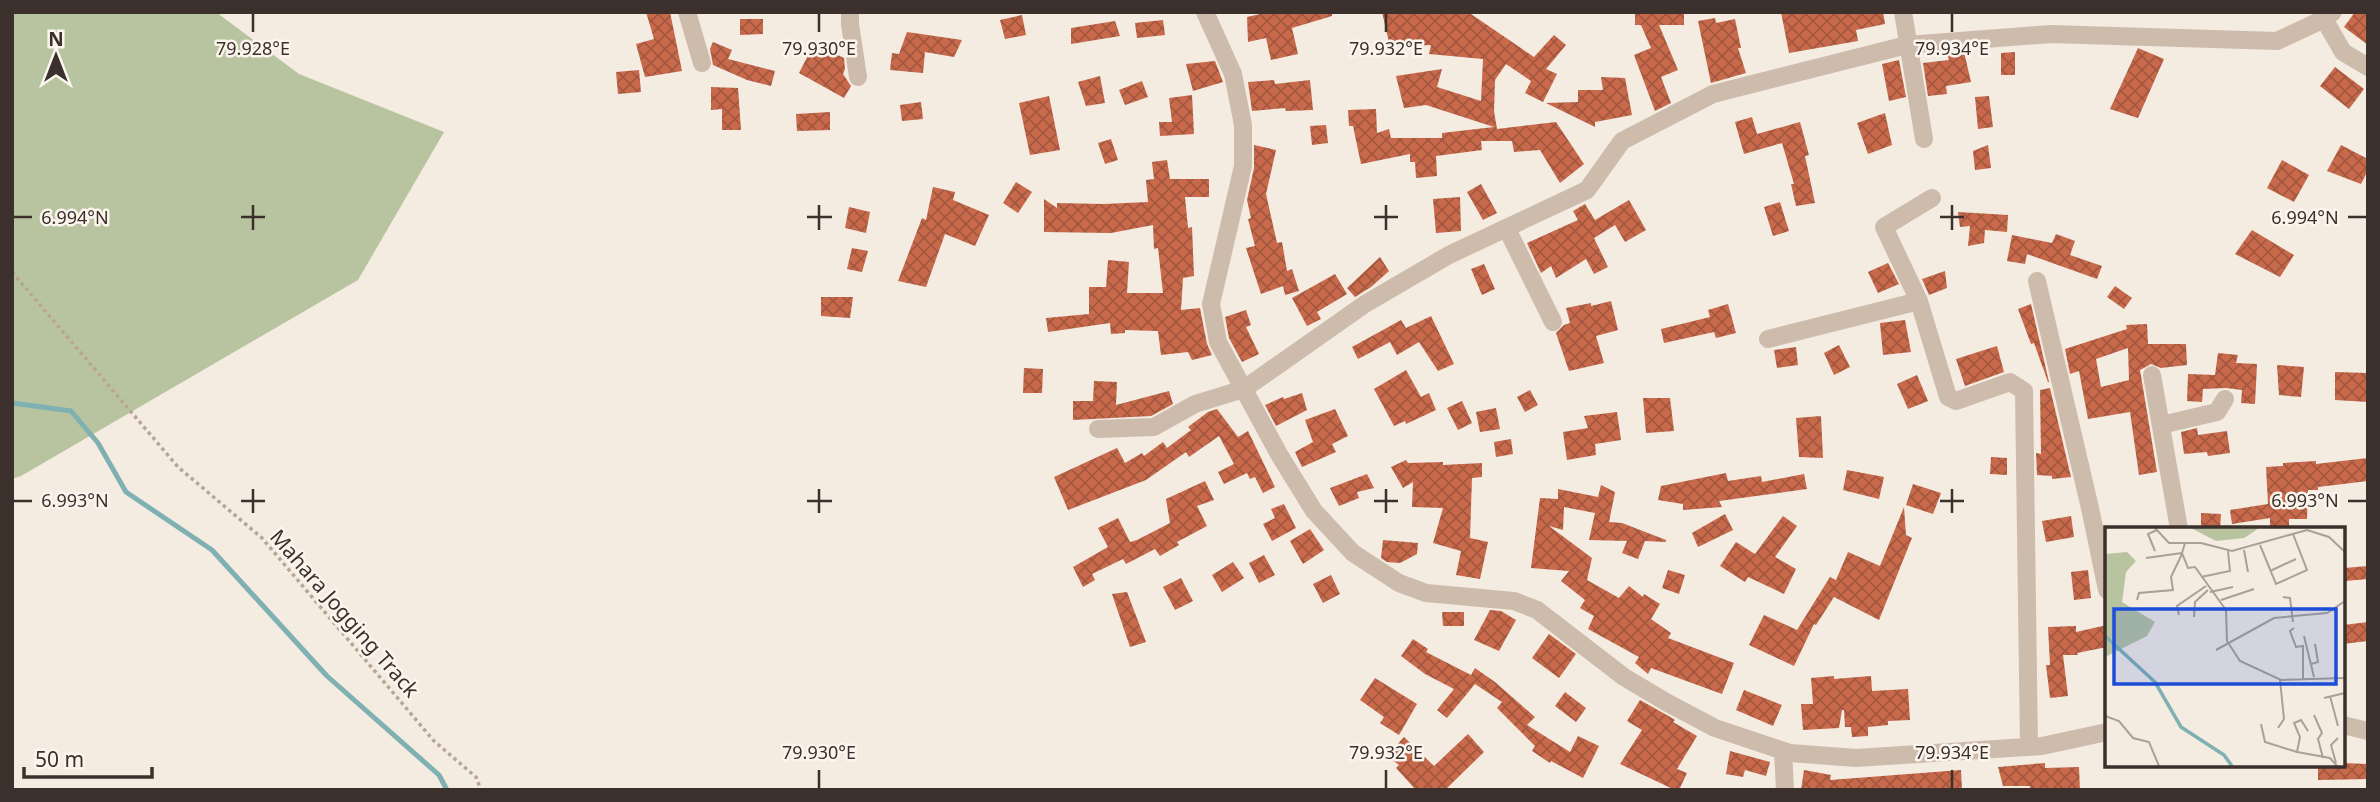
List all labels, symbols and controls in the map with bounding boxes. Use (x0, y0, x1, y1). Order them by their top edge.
north arrow (21, 21, 91, 91)
text: N (48, 26, 64, 52)
text: 79.928°E (216, 36, 290, 60)
text: 79.930°E (782, 36, 856, 60)
text: 79.932°E (1349, 36, 1423, 60)
text: 79.934°E (1915, 36, 1989, 60)
text: 6.994°N (41, 205, 109, 229)
text: 6.994°N (2271, 205, 2339, 229)
text: 6.993°N (41, 488, 109, 512)
text: 6.993°N (2271, 488, 2339, 512)
street label: Mahara Jogging Track (264, 523, 426, 704)
inset map (2105, 527, 2345, 767)
scale bar (24, 736, 152, 780)
text: 79.930°E (782, 740, 856, 764)
text: 79.932°E (1349, 740, 1423, 764)
text: 79.934°E (1915, 740, 1989, 764)
text: 50 m (35, 745, 84, 773)

